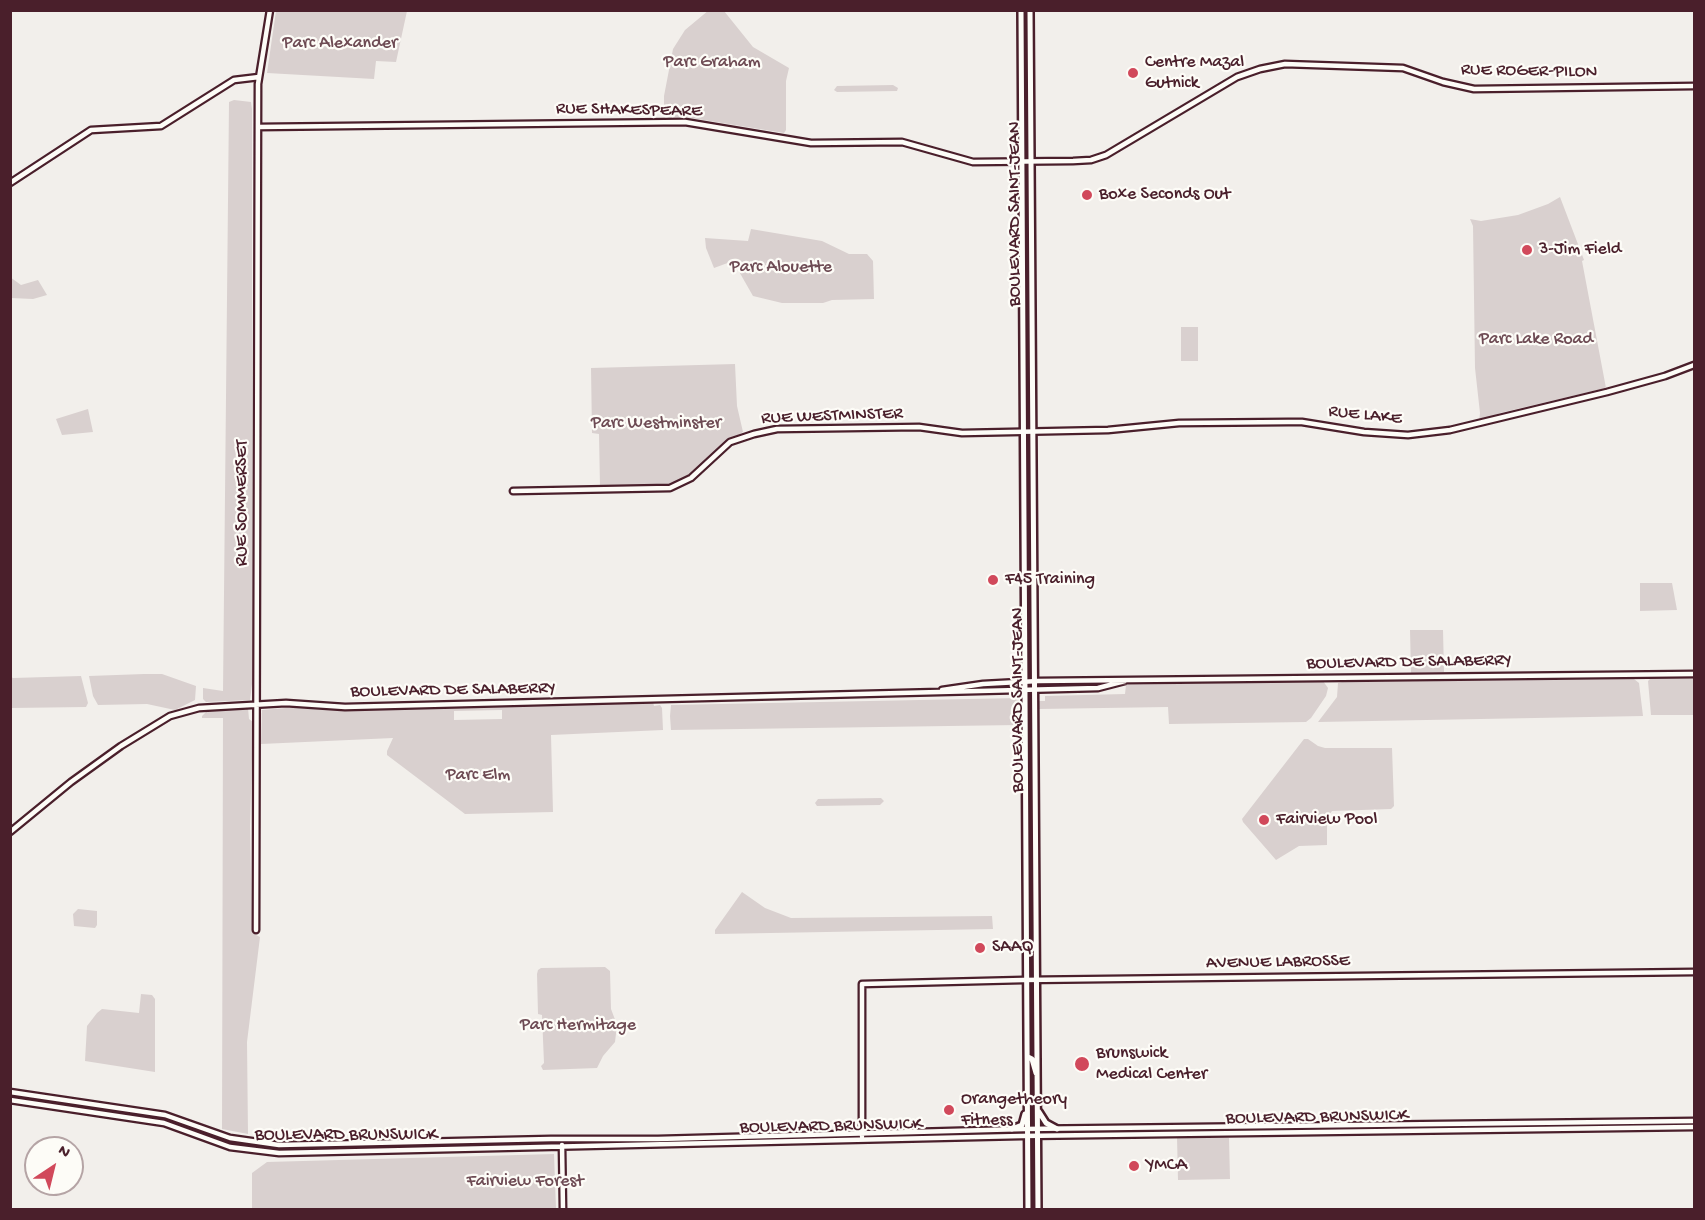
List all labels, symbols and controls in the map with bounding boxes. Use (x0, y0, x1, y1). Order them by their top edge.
park label: Parc Alexander (283, 33, 397, 55)
park label: Parc Graham (664, 52, 760, 74)
place label: Centre Mazal Gutnick (1145, 52, 1244, 94)
street label: RUE ROGER-PILON (1460, 60, 1598, 84)
marker: Centre Mazal Gutnick (1126, 66, 1140, 80)
street label: RUE SHAKESPEARE (556, 99, 702, 123)
street label: BOULEVARD SAINT-JEAN (1005, 121, 1027, 307)
place label: Boxe Seconds Out (1099, 184, 1230, 206)
marker: Boxe Seconds Out (1080, 188, 1094, 202)
place label: 3-Jim Field (1539, 239, 1621, 261)
marker: 3-Jim Field (1520, 243, 1534, 257)
park label: Parc Alouette (730, 257, 832, 279)
park label: Parc Lake Road (1479, 329, 1593, 351)
street label: RUE LAKE (1327, 401, 1403, 431)
street label: RUE WESTMINSTER (761, 404, 903, 430)
park label: Parc Westminster (591, 413, 721, 435)
street label: RUE SOMMERSET (232, 440, 254, 566)
place label: F45 Training (1005, 569, 1095, 591)
marker: F45 Training (986, 573, 1000, 587)
street label: BOULEVARD SAINT-JEAN (1008, 607, 1030, 793)
street label: BOULEVARD DE SALABERRY (1306, 650, 1512, 676)
street label: BOULEVARD DE SALABERRY (350, 678, 556, 704)
park label: Parc Elm (446, 765, 510, 787)
place label: Fairview Pool (1276, 809, 1377, 831)
marker: Fairview Pool (1257, 813, 1271, 827)
place label: SAAQ (992, 937, 1034, 959)
marker: SAAQ (973, 941, 987, 955)
street label: AVENUE LABROSSE (1206, 951, 1350, 975)
park label: Parc Hermitage (520, 1015, 636, 1037)
place label: Brunswick Medical Center (1096, 1043, 1207, 1086)
marker: Brunswick Medical Center (1073, 1055, 1091, 1073)
place label: Orangetheory Fitness (961, 1089, 1067, 1132)
marker: Orangetheory Fitness (942, 1103, 956, 1117)
street label: BOULEVARD BRUNSWICK (1225, 1106, 1409, 1130)
street label: BOULEVARD BRUNSWICK (739, 1115, 923, 1139)
street label: BOULEVARD BRUNSWICK (255, 1125, 437, 1147)
north arrow (24, 1136, 84, 1196)
text: N (54, 1142, 73, 1163)
place label: YMCA (1146, 1155, 1187, 1177)
marker: YMCA (1127, 1159, 1141, 1173)
park label: Fairview Forest (466, 1171, 584, 1193)

